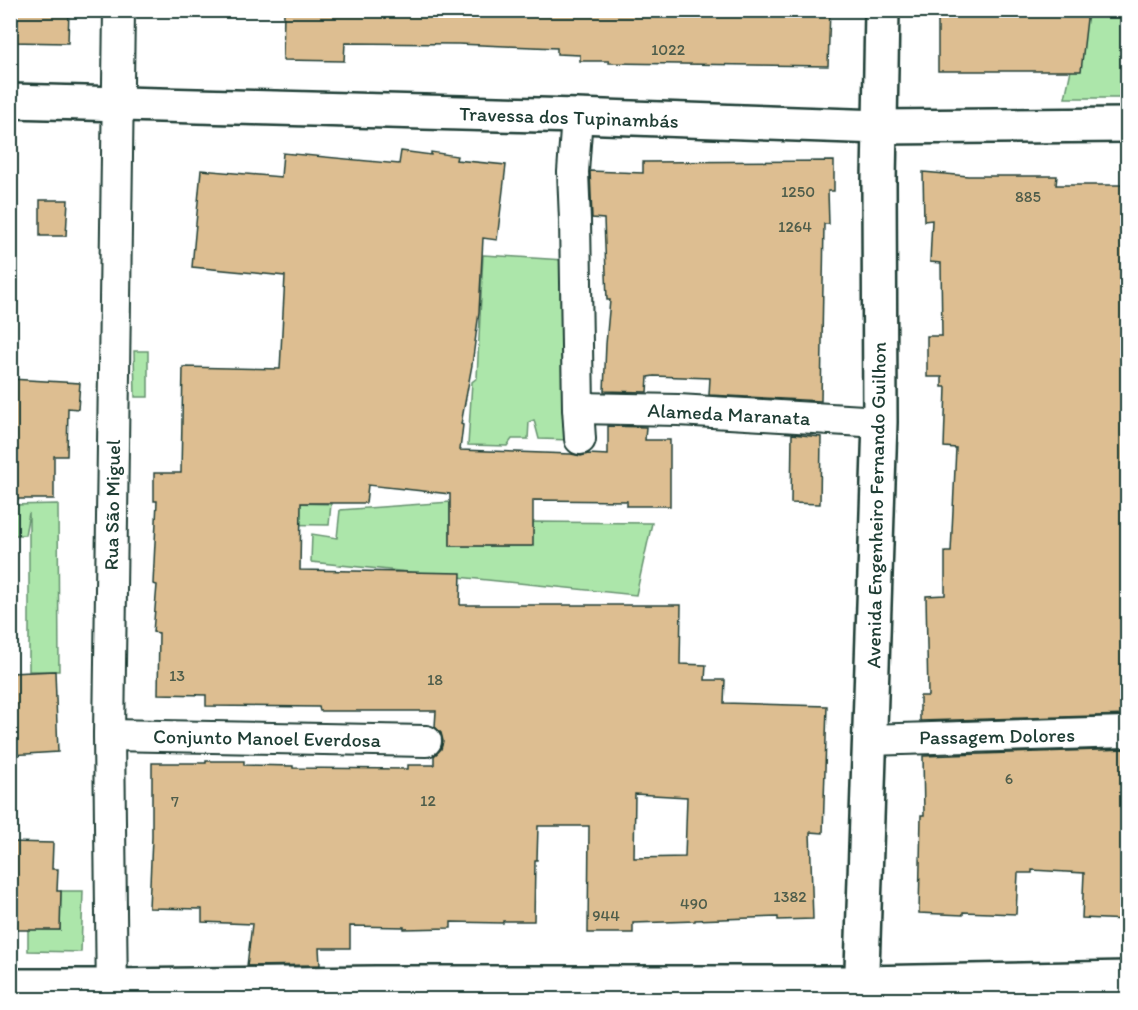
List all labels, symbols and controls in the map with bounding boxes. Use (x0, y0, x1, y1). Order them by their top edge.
house number: 1022 (651, 40, 686, 59)
street label: Travessa dos Tupinambás (459, 101, 679, 133)
house number: 1250 (781, 182, 815, 201)
house number: 885 (1015, 187, 1041, 206)
house number: 1264 (778, 217, 812, 236)
street label: Avenida Engenheiro Fernando Guilhon (861, 341, 891, 669)
street label: Alameda Maranata (647, 398, 812, 430)
street label: Rua São Miguel (99, 439, 125, 571)
house number: 13 (169, 666, 185, 685)
house number: 18 (427, 670, 443, 689)
street label: Passagem Dolores (919, 723, 1075, 749)
street label: Conjunto Manoel Everdosa (153, 724, 382, 752)
house number: 6 (1005, 769, 1013, 788)
house number: 12 (420, 791, 437, 810)
house number: 7 (171, 792, 179, 811)
house number: 1382 (773, 887, 807, 906)
house number: 490 (680, 894, 708, 913)
house number: 944 (592, 906, 620, 925)

